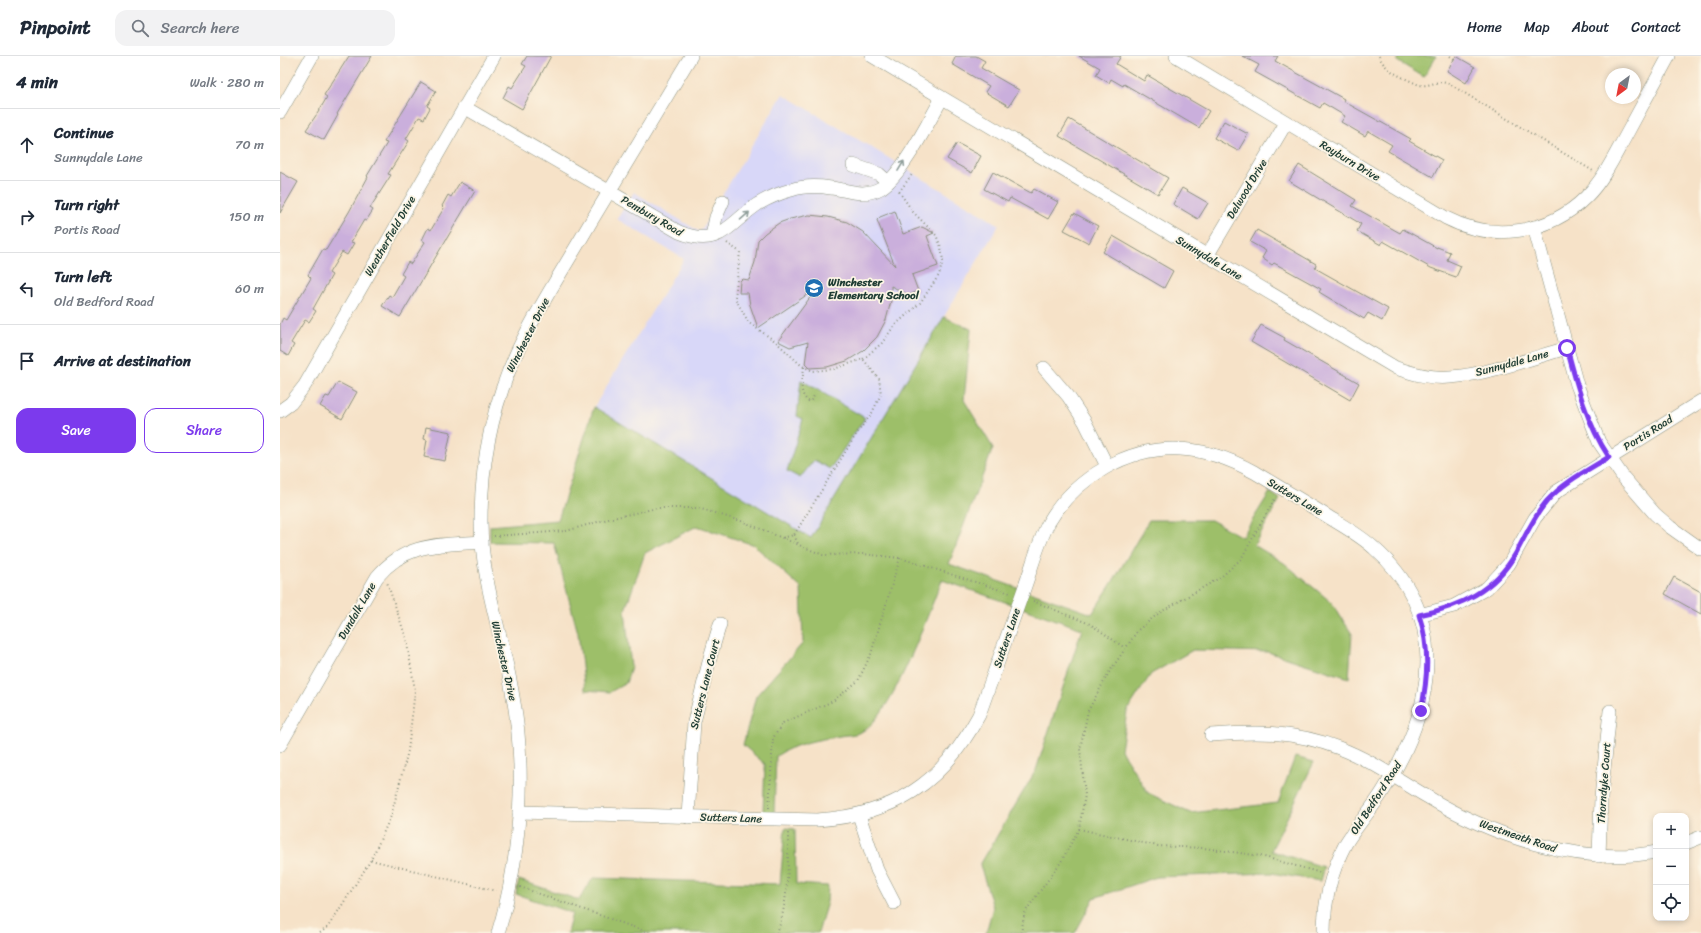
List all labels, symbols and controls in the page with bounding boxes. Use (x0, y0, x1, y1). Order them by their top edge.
search box (115, 10, 395, 46)
text: Pinpoint (20, 11, 91, 44)
text: Search here (161, 15, 240, 41)
text: Home (1467, 15, 1502, 40)
text: Map (1524, 15, 1550, 40)
text: About (1572, 15, 1609, 40)
text: Contact (1631, 15, 1681, 40)
icon: search (129, 17, 151, 39)
text: 4 min (16, 67, 58, 97)
north arrow (1605, 68, 1641, 104)
text: Walk · 280 m (190, 71, 264, 94)
text: Continue (54, 120, 114, 146)
text: 70 m (235, 133, 264, 156)
icon: ahead (16, 134, 38, 156)
street label: Rayburn Drive (1316, 135, 1384, 187)
text: Sunnydale Lane (54, 146, 143, 169)
street label: Delwood Drive (1221, 155, 1273, 223)
one-way arrow (898, 160, 906, 172)
street label: Pembury Road (617, 191, 688, 242)
text: Turn right (54, 192, 119, 218)
street label: Weatherfield Drive (359, 192, 421, 280)
text: 150 m (229, 205, 264, 228)
icon: right (16, 206, 38, 228)
one-way arrow (740, 211, 750, 220)
text: Portis Road (54, 218, 120, 241)
street label: Sunnydale Lane (1172, 231, 1246, 286)
text: Turn left (54, 264, 112, 290)
place label: Winchester Elementary School (828, 273, 920, 305)
text: 60 m (235, 277, 264, 300)
school or university icon: Winchester Elementary School (803, 277, 825, 299)
icon: left (16, 278, 38, 300)
text: Old Bedford Road (54, 290, 154, 313)
street label: Winchester Drive (501, 294, 555, 376)
route start (1558, 339, 1576, 357)
street label: Sunnydale Lane (1473, 344, 1551, 382)
text: Arrive at destination (54, 348, 191, 374)
icon: arrive (16, 350, 38, 372)
button: Save (16, 408, 136, 453)
button: Share (144, 408, 264, 453)
street label: Portis Road (1619, 410, 1678, 456)
street label: Sutters Lane (1263, 473, 1327, 521)
street label: Dundalk Lane (333, 578, 381, 643)
street label: Sutters Lane (988, 605, 1026, 671)
street label: Winchester Drive (486, 619, 523, 703)
street label: Sutters Lane Court (685, 637, 725, 731)
route end (1412, 702, 1430, 720)
street label: Thorndyke Court (1592, 742, 1616, 824)
street label: Old Bedford Road (1345, 756, 1408, 839)
street label: Sutters Lane (700, 807, 763, 829)
map controls (1653, 813, 1689, 921)
button: + (1653, 813, 1689, 849)
street label: Westmeath Road (1477, 814, 1560, 859)
button: − (1653, 849, 1689, 885)
button: locate (1653, 885, 1689, 921)

